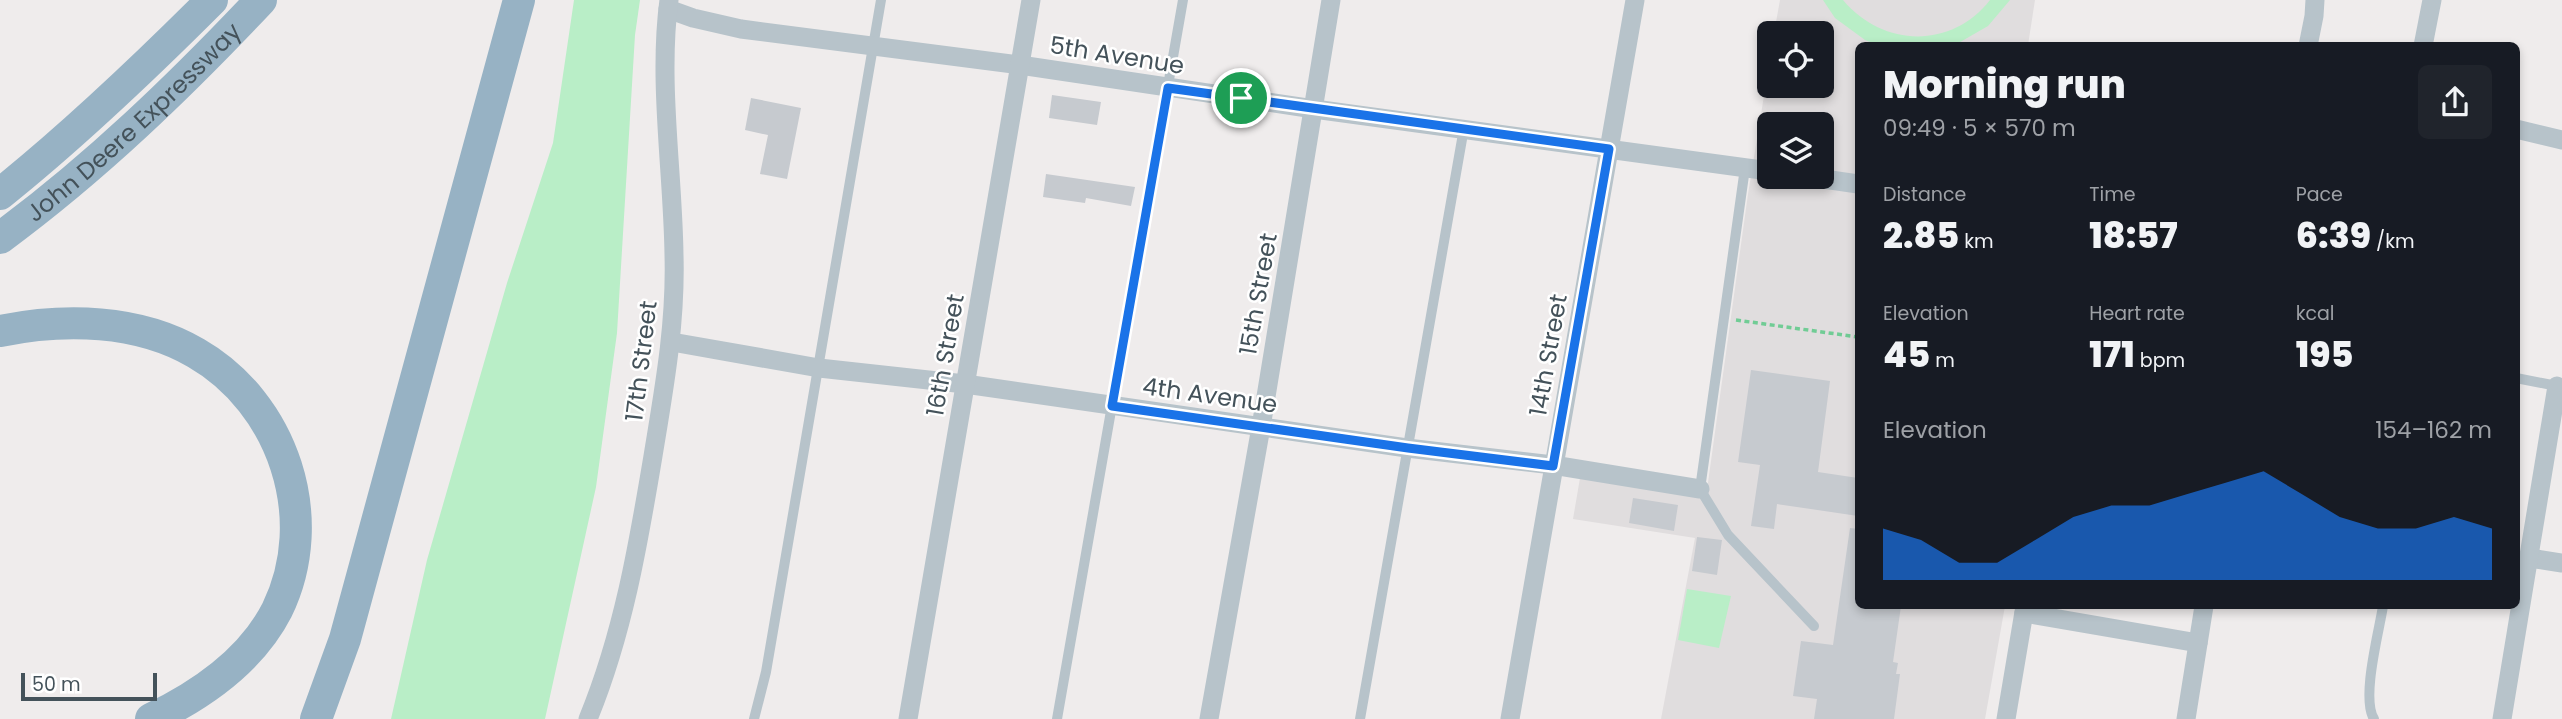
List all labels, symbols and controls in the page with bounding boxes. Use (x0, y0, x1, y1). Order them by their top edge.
street label: John Deere Expressway (19, 15, 248, 229)
map controls (1757, 21, 1834, 189)
button: locate (1757, 21, 1834, 98)
street label: 5th Avenue (1047, 28, 1187, 82)
text: Morning run (1883, 58, 2126, 111)
button: share (2418, 65, 2492, 139)
pin (1211, 68, 1271, 128)
icon: arrive (1222, 79, 1260, 117)
button: layers (1757, 112, 1834, 189)
text: 09:49 · 5 × 570 m (1883, 112, 2076, 144)
text: Distance (1883, 181, 1966, 208)
text: Time (2089, 181, 2136, 208)
text: Pace (2296, 181, 2343, 208)
text: 2.85 (1883, 211, 1959, 260)
text: 18:57 (2089, 211, 2178, 260)
text: 6:39 (2296, 211, 2371, 260)
text: km (1959, 228, 1994, 255)
text: /km (2371, 228, 2415, 255)
street label: 15th Street (1231, 230, 1285, 358)
street label: 16th Street (918, 291, 972, 419)
street label: 14th Street (1521, 291, 1575, 419)
street label: 17th Street (617, 299, 665, 423)
text: Elevation (1883, 300, 1969, 327)
text: Heart rate (2089, 300, 2185, 327)
text: kcal (2296, 300, 2335, 327)
text: 45 (1883, 330, 1930, 379)
text: 171 (2089, 330, 2135, 379)
text: 195 (2296, 330, 2353, 379)
text: m (1930, 347, 1955, 374)
text: bpm (2135, 347, 2185, 374)
street label: 4th Avenue (1140, 369, 1280, 421)
text: Elevation (1883, 414, 1987, 446)
text: 154–162 m (2375, 414, 2492, 446)
scale bar (21, 670, 158, 702)
text: 50 m (32, 671, 81, 698)

